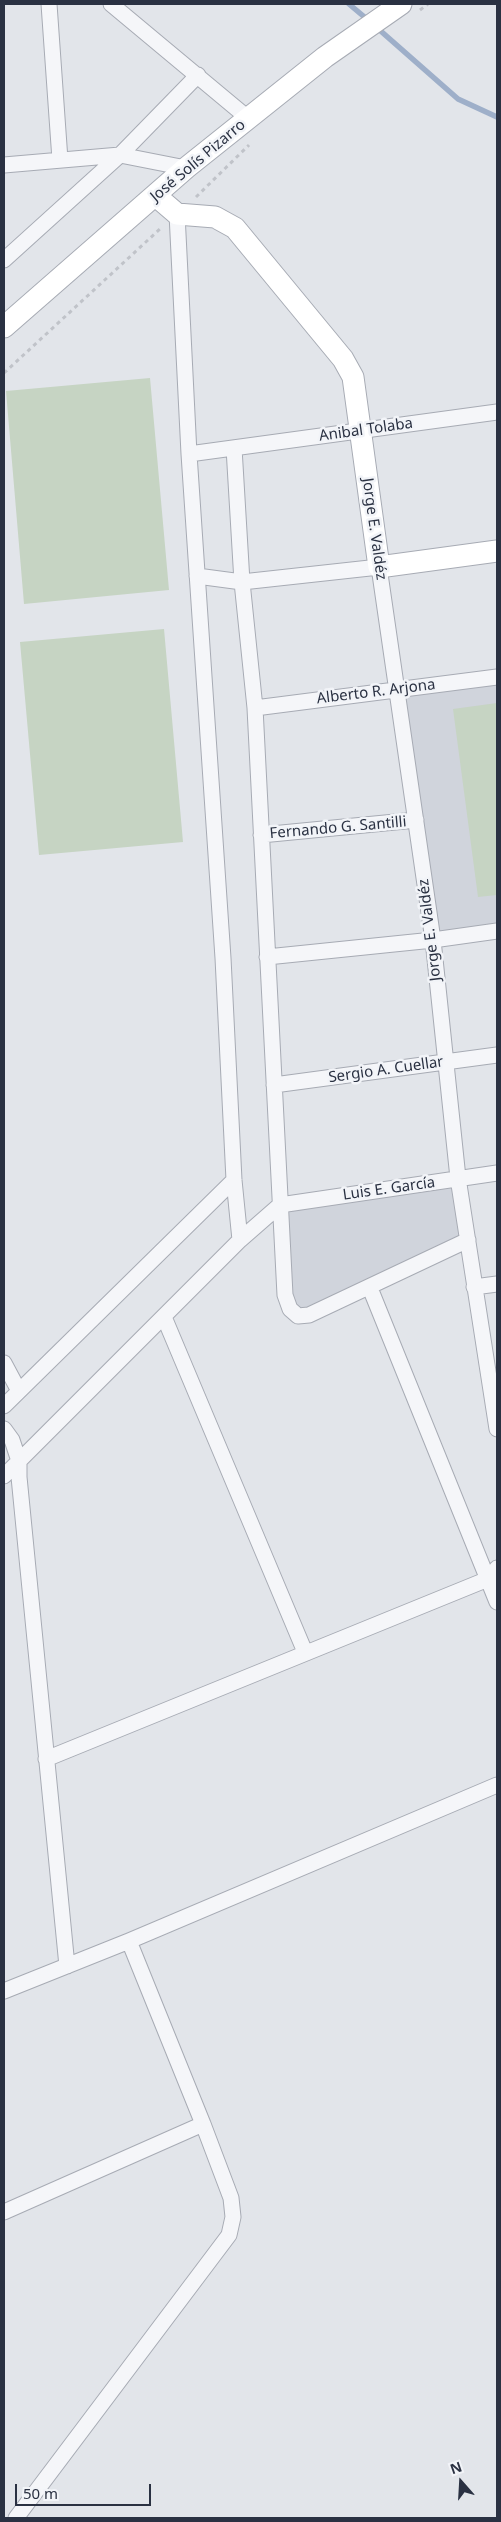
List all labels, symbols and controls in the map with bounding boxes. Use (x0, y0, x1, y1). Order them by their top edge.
street label: José Solís Pizarro (147, 116, 249, 206)
street label: Anibal Tolaba (318, 415, 414, 445)
street label: Jorge E. Valdéz (358, 477, 390, 581)
street label: Alberto R. Arjona (316, 676, 436, 708)
street label: Fernando G. Santilli (269, 813, 407, 843)
street label: Jorge E. Valdéz (415, 878, 445, 982)
street label: Sergio A. Cuellar (327, 1053, 445, 1087)
street label: Luis E. García (342, 1174, 436, 1204)
north arrow (436, 2457, 486, 2507)
text: N (447, 2457, 464, 2478)
scale bar (18, 2474, 154, 2506)
text: 50 m (23, 2483, 58, 2503)

